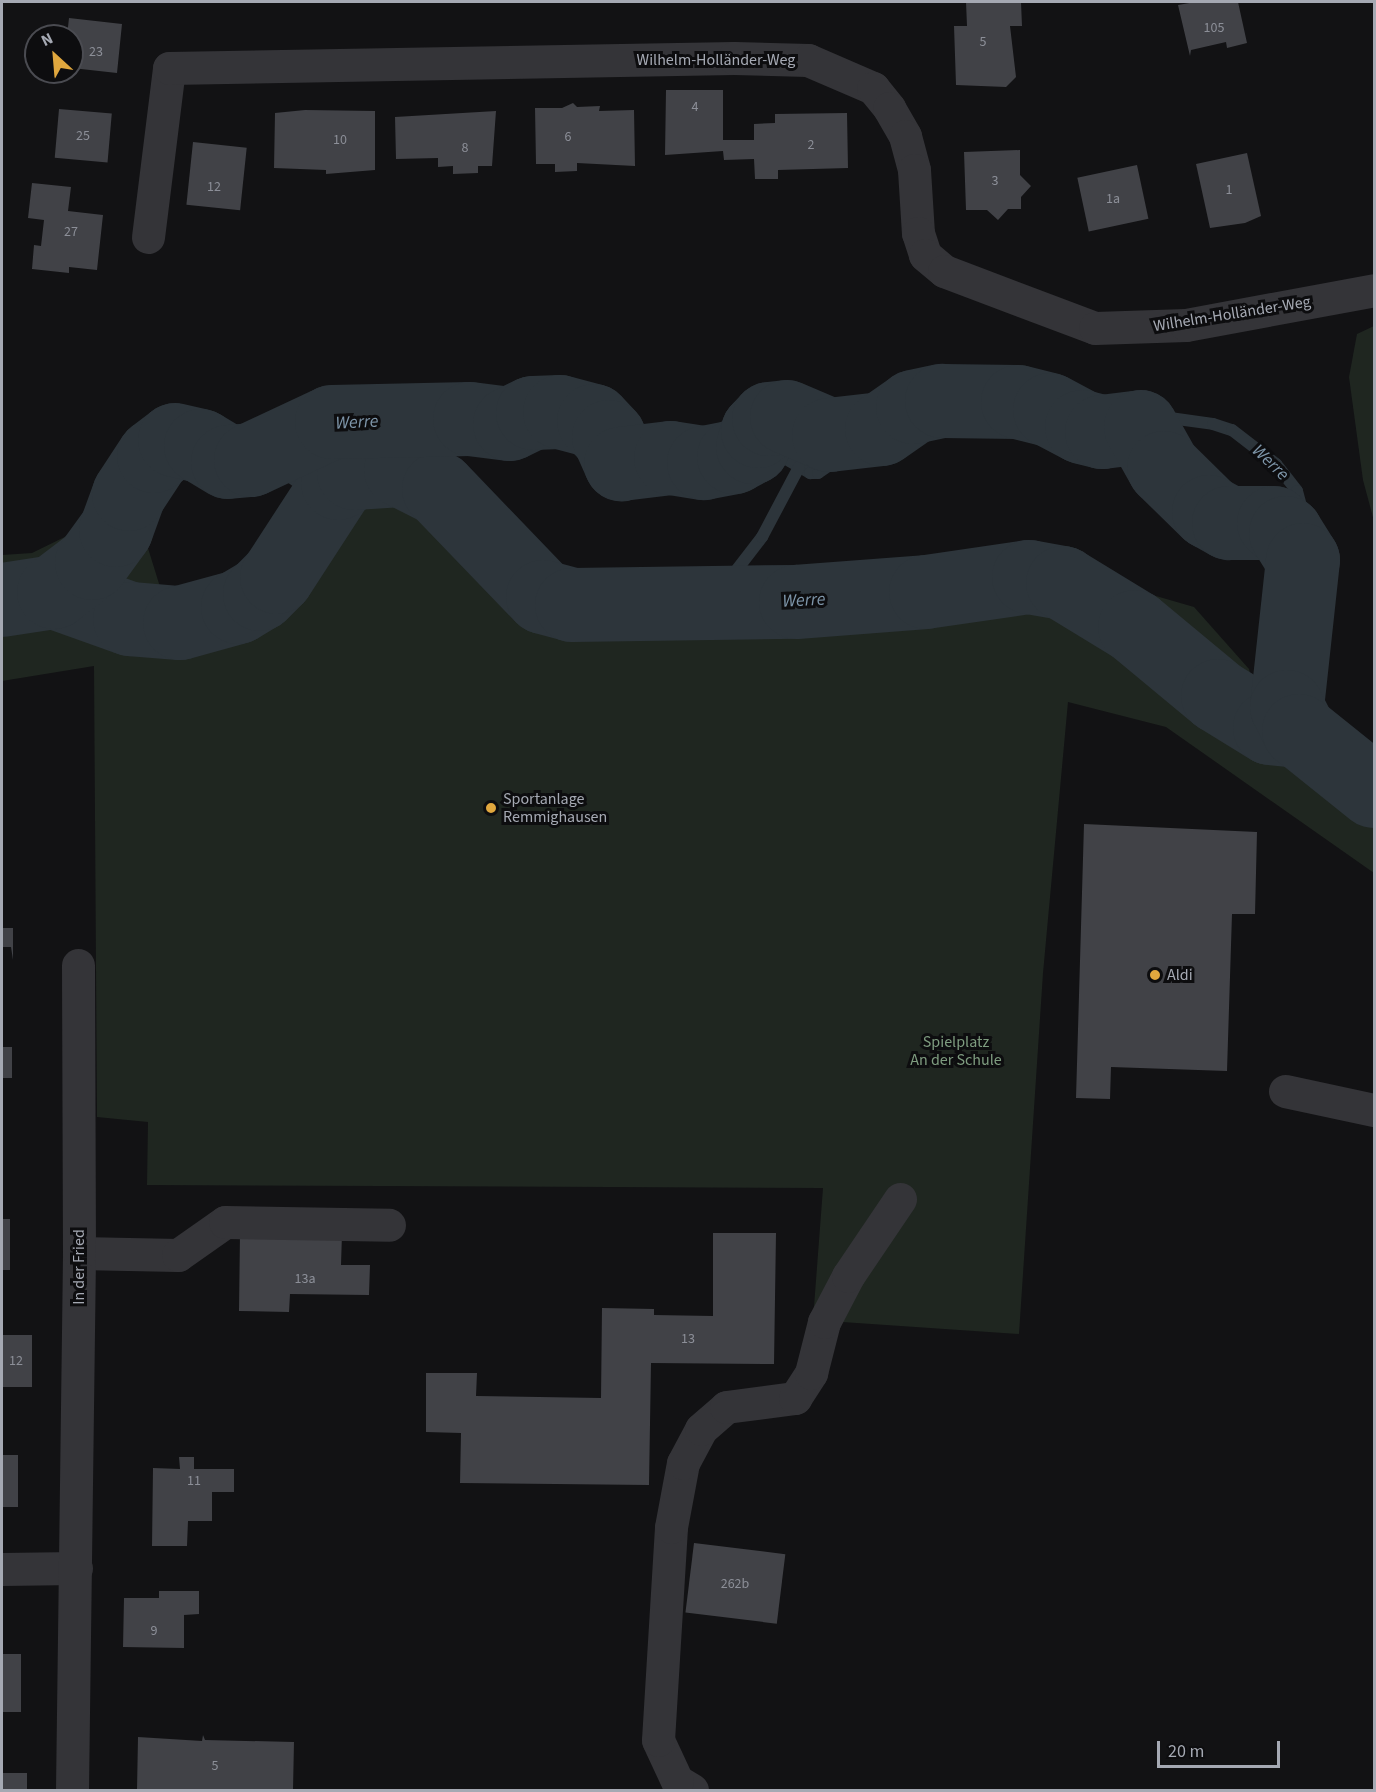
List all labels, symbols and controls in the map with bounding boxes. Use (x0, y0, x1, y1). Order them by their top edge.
house number: 105 (1204, 20, 1224, 36)
north arrow (24, 24, 84, 84)
text: N (37, 27, 57, 52)
house number: 5 (980, 34, 986, 50)
house number: 23 (89, 44, 103, 60)
street label: Wilhelm-Holländer-Weg (637, 50, 795, 70)
house number: 4 (692, 99, 698, 115)
house number: 25 (76, 128, 90, 144)
house number: 6 (565, 129, 571, 145)
house number: 10 (333, 132, 347, 148)
house number: 2 (808, 137, 814, 153)
house number: 8 (462, 140, 468, 156)
house number: 3 (992, 173, 998, 189)
house number: 12 (207, 179, 221, 195)
house number: 1 (1226, 182, 1232, 198)
house number: 1a (1106, 191, 1120, 207)
house number: 27 (64, 224, 78, 240)
street label: Wilhelm-Holländer-Weg (1152, 292, 1312, 336)
water label: Werre (335, 411, 379, 435)
water label: Werre (1247, 440, 1293, 486)
water label: Werre (782, 589, 826, 613)
place label: Sportanlage Remmighausen (503, 789, 607, 827)
marker: Sportanlage Remmighausen (484, 801, 498, 815)
place label: Aldi (1167, 965, 1193, 985)
marker: Aldi (1148, 968, 1162, 982)
park label: Spielplatz An der Schule (910, 1032, 1002, 1070)
street label: In der Fried (69, 1229, 89, 1305)
house number: 13a (295, 1271, 315, 1287)
house number: 13 (681, 1331, 695, 1347)
house number: 12 (9, 1353, 23, 1369)
house number: 11 (187, 1473, 201, 1489)
house number: 262b (721, 1576, 749, 1592)
house number: 9 (151, 1623, 157, 1639)
scale bar (1160, 1729, 1283, 1767)
text: 20 m (1168, 1739, 1204, 1764)
house number: 5 (212, 1758, 218, 1774)

